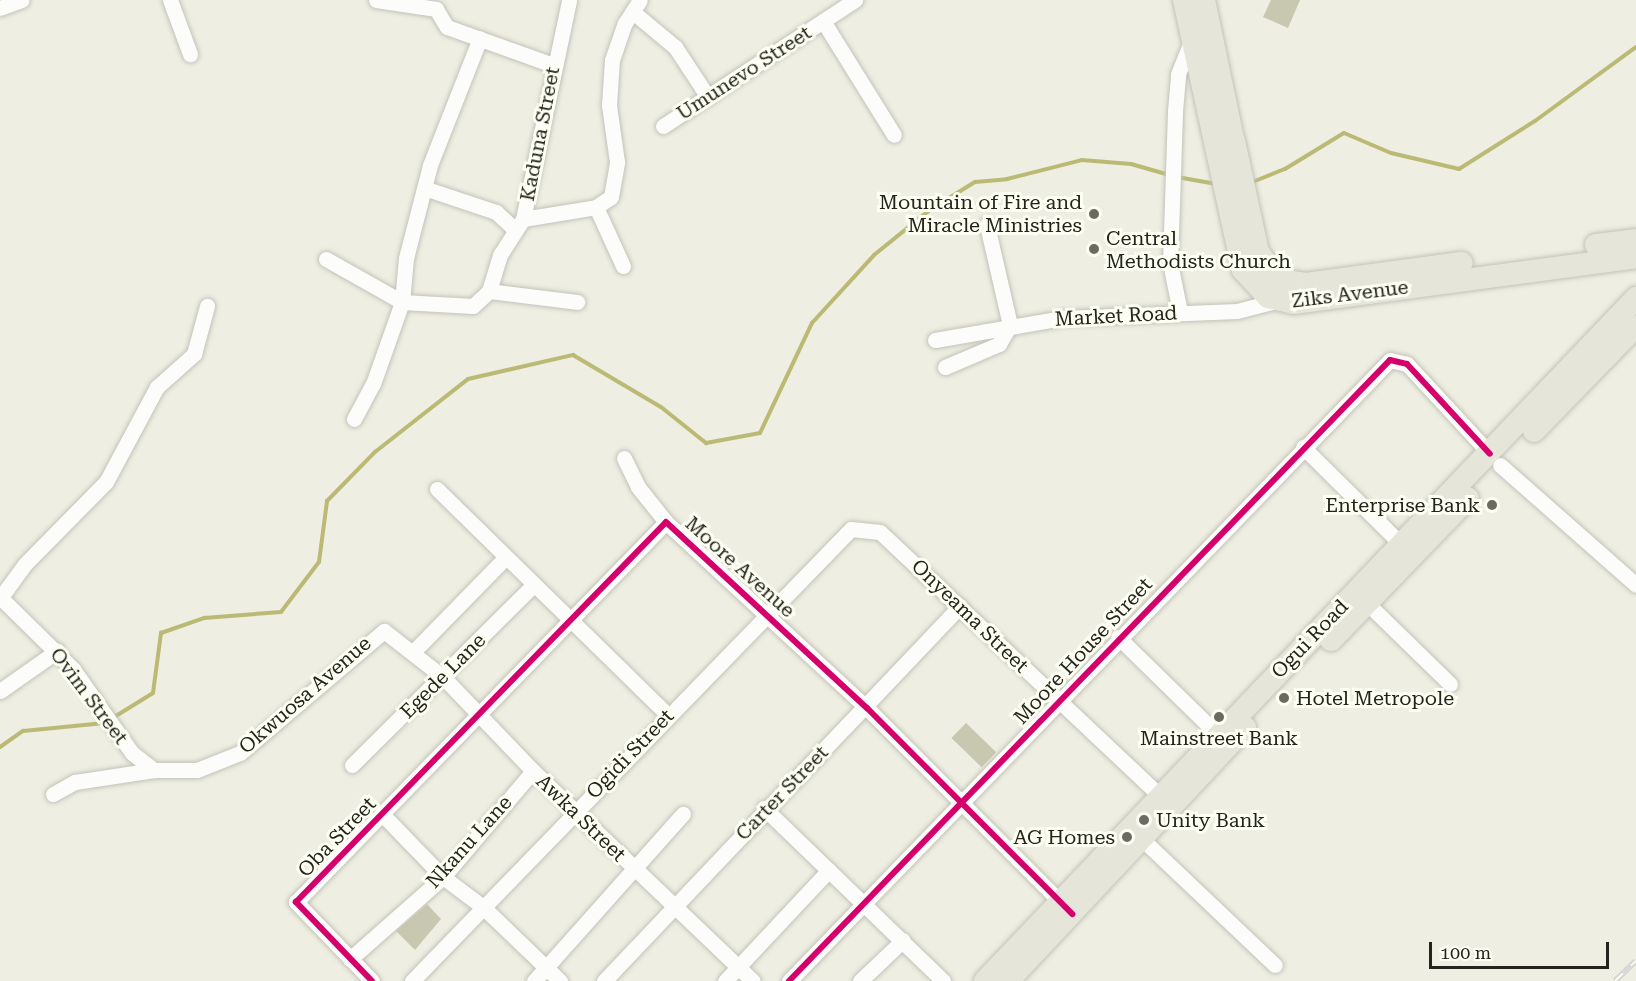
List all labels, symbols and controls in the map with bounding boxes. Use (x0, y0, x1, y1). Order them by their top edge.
street label: Umunevo Street (672, 21, 816, 125)
street label: Kaduna Street (515, 65, 565, 203)
place label: Mountain of Fire and Miracle Ministries (879, 190, 1082, 237)
marker: Mountain of Fire and Miracle Ministries (1087, 207, 1101, 221)
place label: Central Methodists Church (1106, 226, 1291, 273)
marker: Central Methodists Church (1087, 242, 1101, 256)
street label: Ziks Avenue (1290, 275, 1410, 313)
street label: Market Road (1054, 301, 1178, 331)
place label: Enterprise Bank (1325, 493, 1480, 517)
marker: Enterprise Bank (1485, 498, 1499, 512)
street label: Moore Avenue (680, 512, 800, 622)
street label: Onyeama Street (907, 554, 1033, 678)
street label: Moore House Street (1009, 573, 1157, 729)
street label: Ogui Road (1267, 595, 1353, 683)
street label: Egede Lane (395, 628, 491, 724)
street label: Okwuosa Avenue (234, 631, 376, 759)
street label: Ovim Street (45, 643, 133, 749)
place label: Hotel Metropole (1296, 686, 1454, 710)
marker: Hotel Metropole (1277, 691, 1291, 705)
street label: Ogidi Street (581, 704, 679, 804)
marker: Mainstreet Bank (1212, 710, 1226, 724)
place label: Mainstreet Bank (1140, 726, 1298, 750)
street label: Carter Street (731, 741, 833, 845)
street label: Awka Street (531, 769, 631, 867)
street label: Nkanu Lane (421, 791, 517, 893)
street label: Oba Street (293, 792, 381, 882)
place label: Unity Bank (1156, 808, 1265, 832)
marker: Unity Bank (1137, 813, 1151, 827)
place label: AG Homes (1013, 825, 1115, 849)
marker: AG Homes (1120, 830, 1134, 844)
scale bar (1432, 930, 1612, 968)
text: 100 m (1440, 942, 1491, 963)

